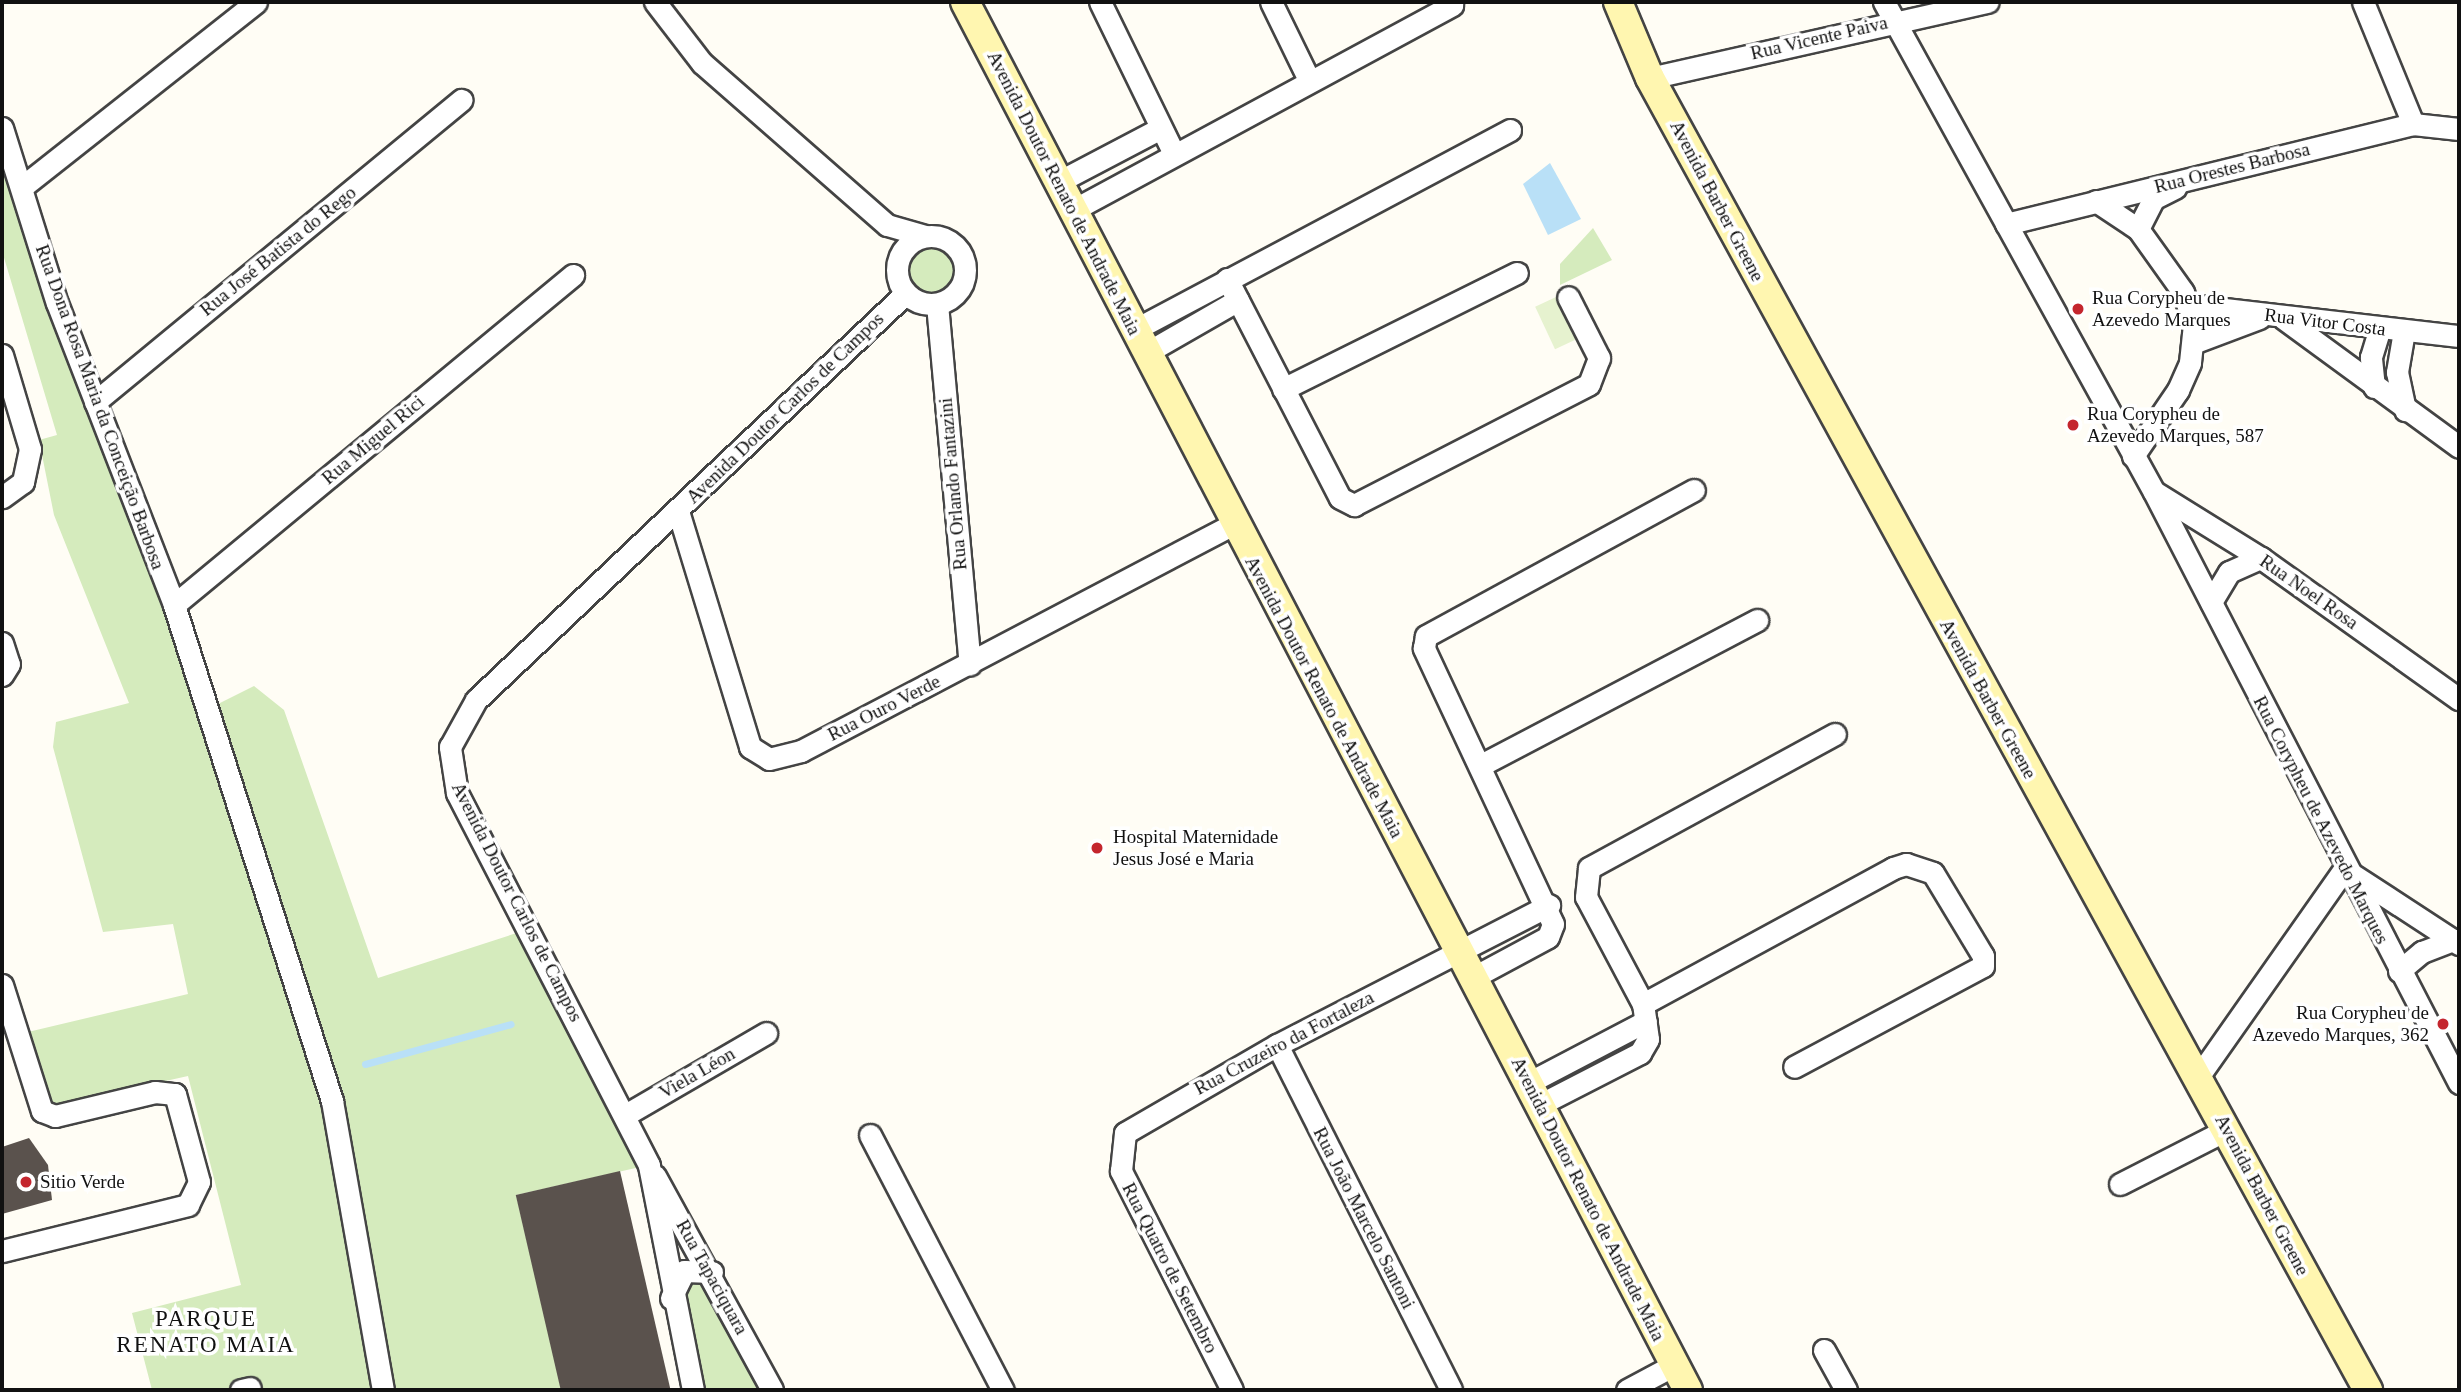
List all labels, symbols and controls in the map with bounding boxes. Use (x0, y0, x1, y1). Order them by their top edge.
street label: Rua Vicente Paiva (1748, 11, 1890, 65)
street label: Avenida Doutor Renato de Andrade Maia (982, 47, 1146, 339)
street label: Avenida Barber Greene (1665, 117, 1769, 285)
street label: Rua Orestes Barbosa (2152, 138, 2312, 198)
street label: Rua José Batista do Rego (195, 181, 361, 321)
street label: Rua Dona Rosa Maria da Conceição Barbosa (30, 241, 170, 573)
place label: Rua Corypheu de Azevedo Marques (2092, 287, 2231, 331)
marker: Rua Corypheu de Azevedo Marques (2070, 301, 2086, 317)
street label: Rua Vitor Costa (2263, 303, 2387, 341)
street label: Avenida Doutor Carlos de Campos (682, 308, 888, 508)
street label: Rua Miguel Rici (317, 391, 429, 489)
street label: Rua Orlando Fantazini (934, 397, 972, 571)
place label: Rua Corypheu de Azevedo Marques, 587 (2087, 403, 2264, 447)
marker: Rua Corypheu de Azevedo Marques, 587 (2065, 417, 2081, 433)
street label: Rua Noel Rosa (2255, 550, 2363, 634)
street label: Avenida Doutor Renato de Andrade Maia (1240, 552, 1408, 842)
street label: Avenida Barber Greene (1935, 615, 2041, 783)
street label: Rua Ouro Verde (824, 670, 944, 746)
street label: Rua Corypheu de Azevedo Marques (2248, 692, 2394, 948)
street label: Avenida Doutor Carlos de Campos (447, 778, 587, 1026)
place label: Hospital Maternidade Jesus José e Maria (1113, 826, 1278, 870)
marker: Hospital Maternidade Jesus José e Maria (1087, 838, 1107, 858)
street label: Rua Cruzeiro da Fortaleza (1190, 986, 1378, 1100)
place label: Rua Corypheu de Azevedo Marques, 362 (2252, 1002, 2429, 1046)
marker: Rua Corypheu de Azevedo Marques, 362 (2435, 1016, 2451, 1032)
street label: Viela Léon (655, 1042, 739, 1104)
street label: Avenida Doutor Renato de Andrade Maia (1506, 1053, 1670, 1345)
street label: Avenida Barber Greene (2210, 1111, 2314, 1279)
street label: Rua João Marcelo Santoni (1308, 1123, 1420, 1313)
place label: Sitio Verde (40, 1171, 125, 1193)
marker: Sitio Verde (18, 1174, 34, 1190)
street label: Rua Quatro de Setembro (1117, 1179, 1223, 1357)
street label: Rua Tapaciquara (671, 1216, 753, 1338)
district label: PARQUE RENATO MAIA (118, 1305, 294, 1359)

